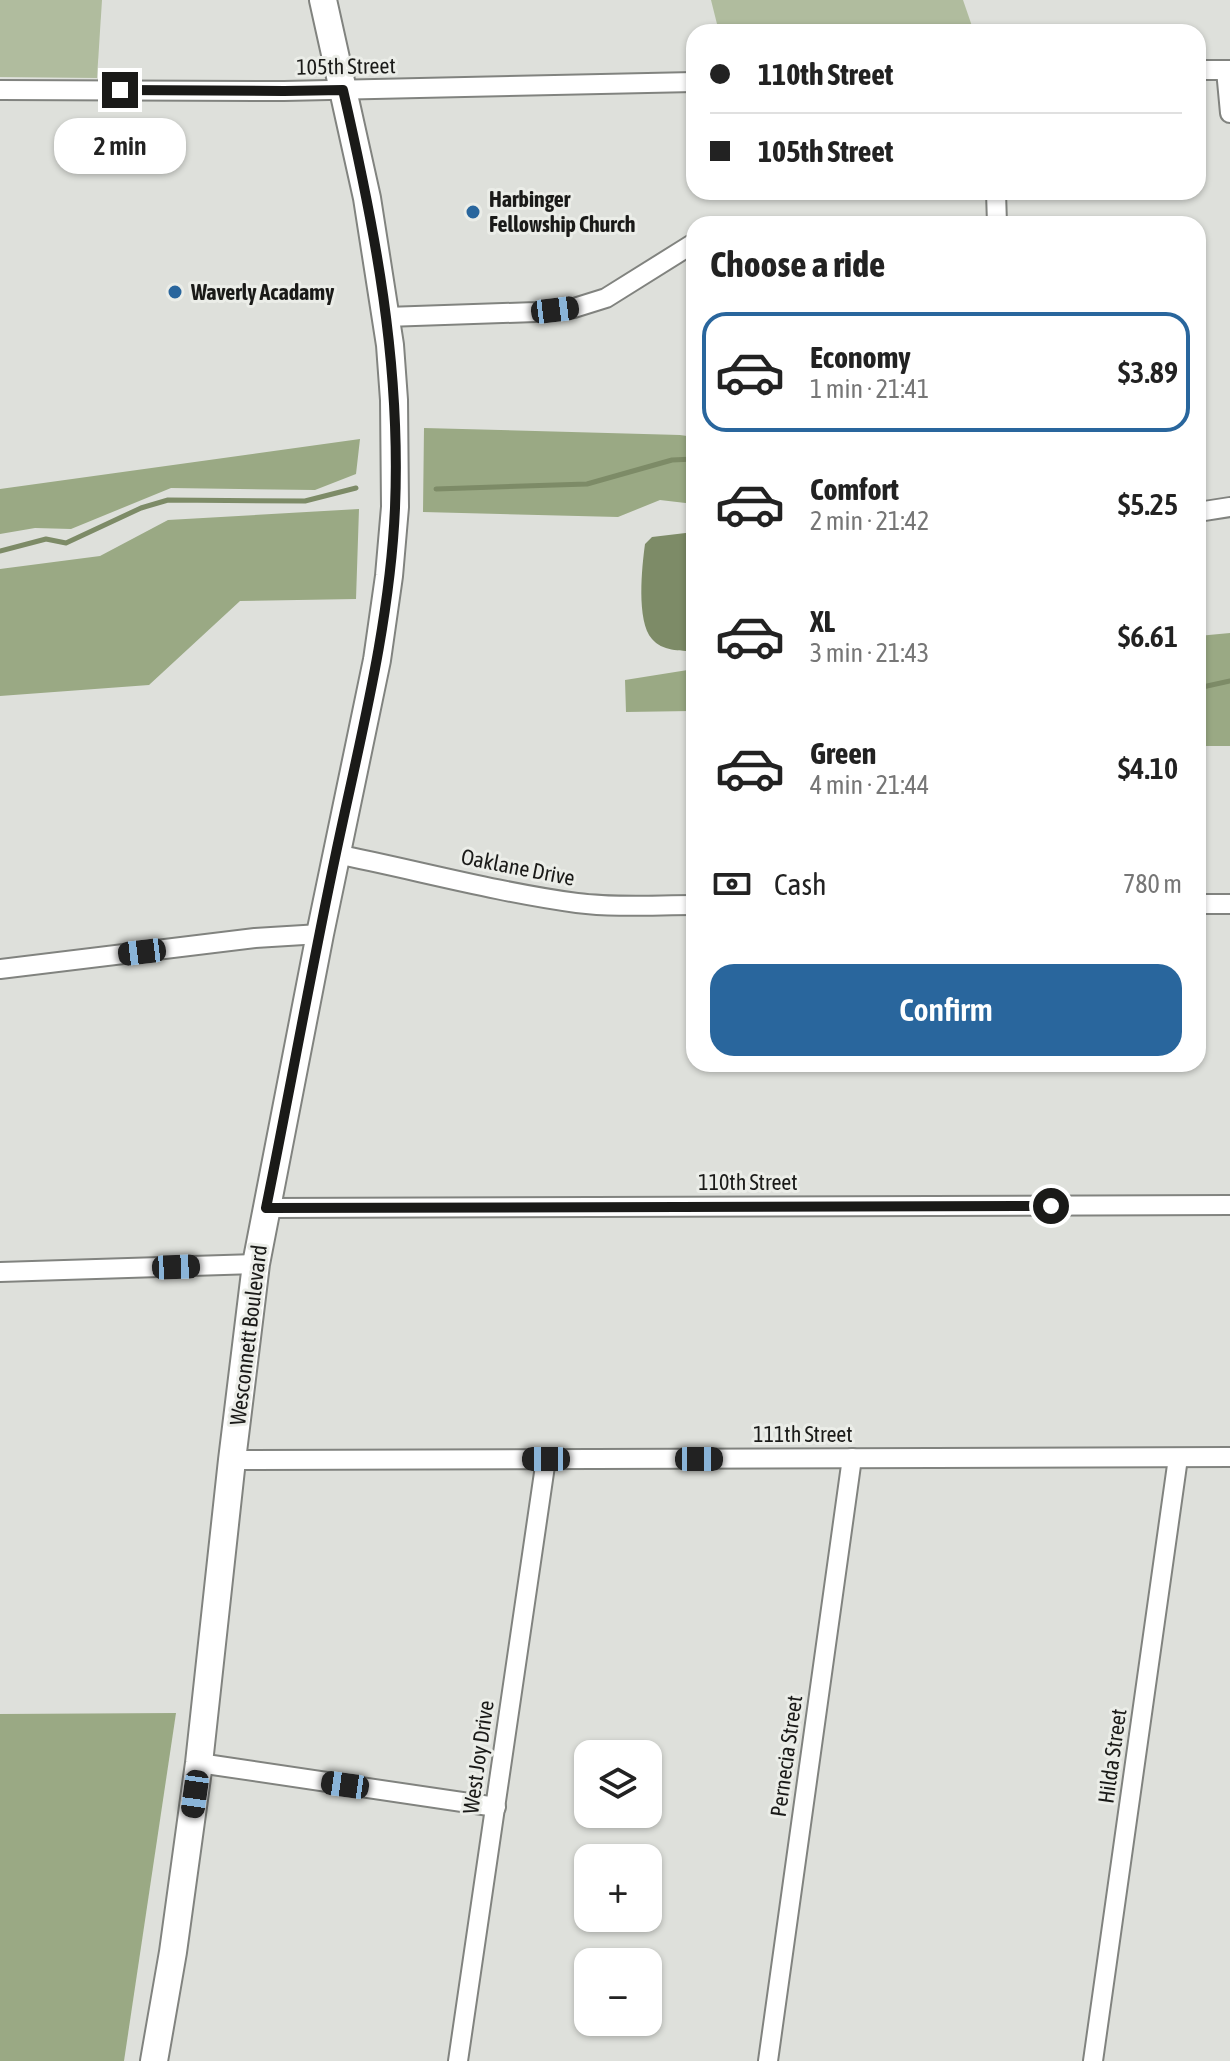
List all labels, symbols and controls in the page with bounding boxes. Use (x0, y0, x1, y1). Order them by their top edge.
street label: 105th Street (296, 52, 396, 80)
text: 110th Street (758, 57, 893, 91)
route end (102, 72, 138, 108)
callout: 2 min (54, 118, 186, 174)
text: 2 min (93, 131, 147, 161)
text: 105th Street (758, 134, 893, 168)
place label: Harbinger Fellowship Church (489, 186, 636, 237)
marker: Harbinger Fellowship Church (464, 203, 482, 221)
text: Choose a ride (710, 243, 885, 285)
place label: Waverly Acadamy (190, 279, 334, 305)
marker: Waverly Acadamy (166, 283, 184, 301)
car (530, 295, 580, 325)
icon: car (714, 336, 786, 408)
text: Economy (810, 340, 911, 374)
text: $3.89 (1118, 355, 1178, 389)
text: 1 min · 21:41 (810, 374, 929, 404)
icon: car (714, 468, 786, 540)
text: Comfort (810, 472, 899, 506)
text: $5.25 (1118, 487, 1178, 521)
text: 2 min · 21:42 (810, 506, 929, 536)
icon: car (714, 600, 786, 672)
text: XL (810, 604, 835, 638)
text: $6.61 (1118, 619, 1178, 653)
text: 3 min · 21:43 (810, 638, 929, 668)
icon: car (714, 732, 786, 804)
text: Green (810, 736, 876, 770)
text: $4.10 (1118, 751, 1178, 785)
text: 4 min · 21:44 (810, 770, 929, 800)
street label: Oaklane Drive (459, 843, 577, 891)
icon: cash (710, 862, 754, 906)
text: Cash (774, 867, 827, 901)
text: 780 m (1123, 869, 1182, 899)
car (117, 937, 167, 967)
button: Confirm (710, 964, 1182, 1056)
street label: 110th Street (698, 1169, 798, 1195)
route start (1033, 1188, 1069, 1224)
street label: Wesconnett Boulevard (224, 1243, 272, 1427)
car (152, 1254, 200, 1280)
street label: 111th Street (753, 1421, 853, 1447)
car (522, 1447, 570, 1471)
car (675, 1447, 723, 1471)
street label: Pernecia Street (765, 1694, 807, 1818)
street label: West Joy Drive (457, 1699, 499, 1815)
street label: Hilda Street (1092, 1707, 1132, 1805)
map controls (574, 1740, 662, 2036)
button: layers (574, 1740, 662, 1828)
car (180, 1769, 210, 1819)
car (320, 1770, 370, 1800)
button: + (574, 1844, 662, 1932)
button: − (574, 1948, 662, 2036)

